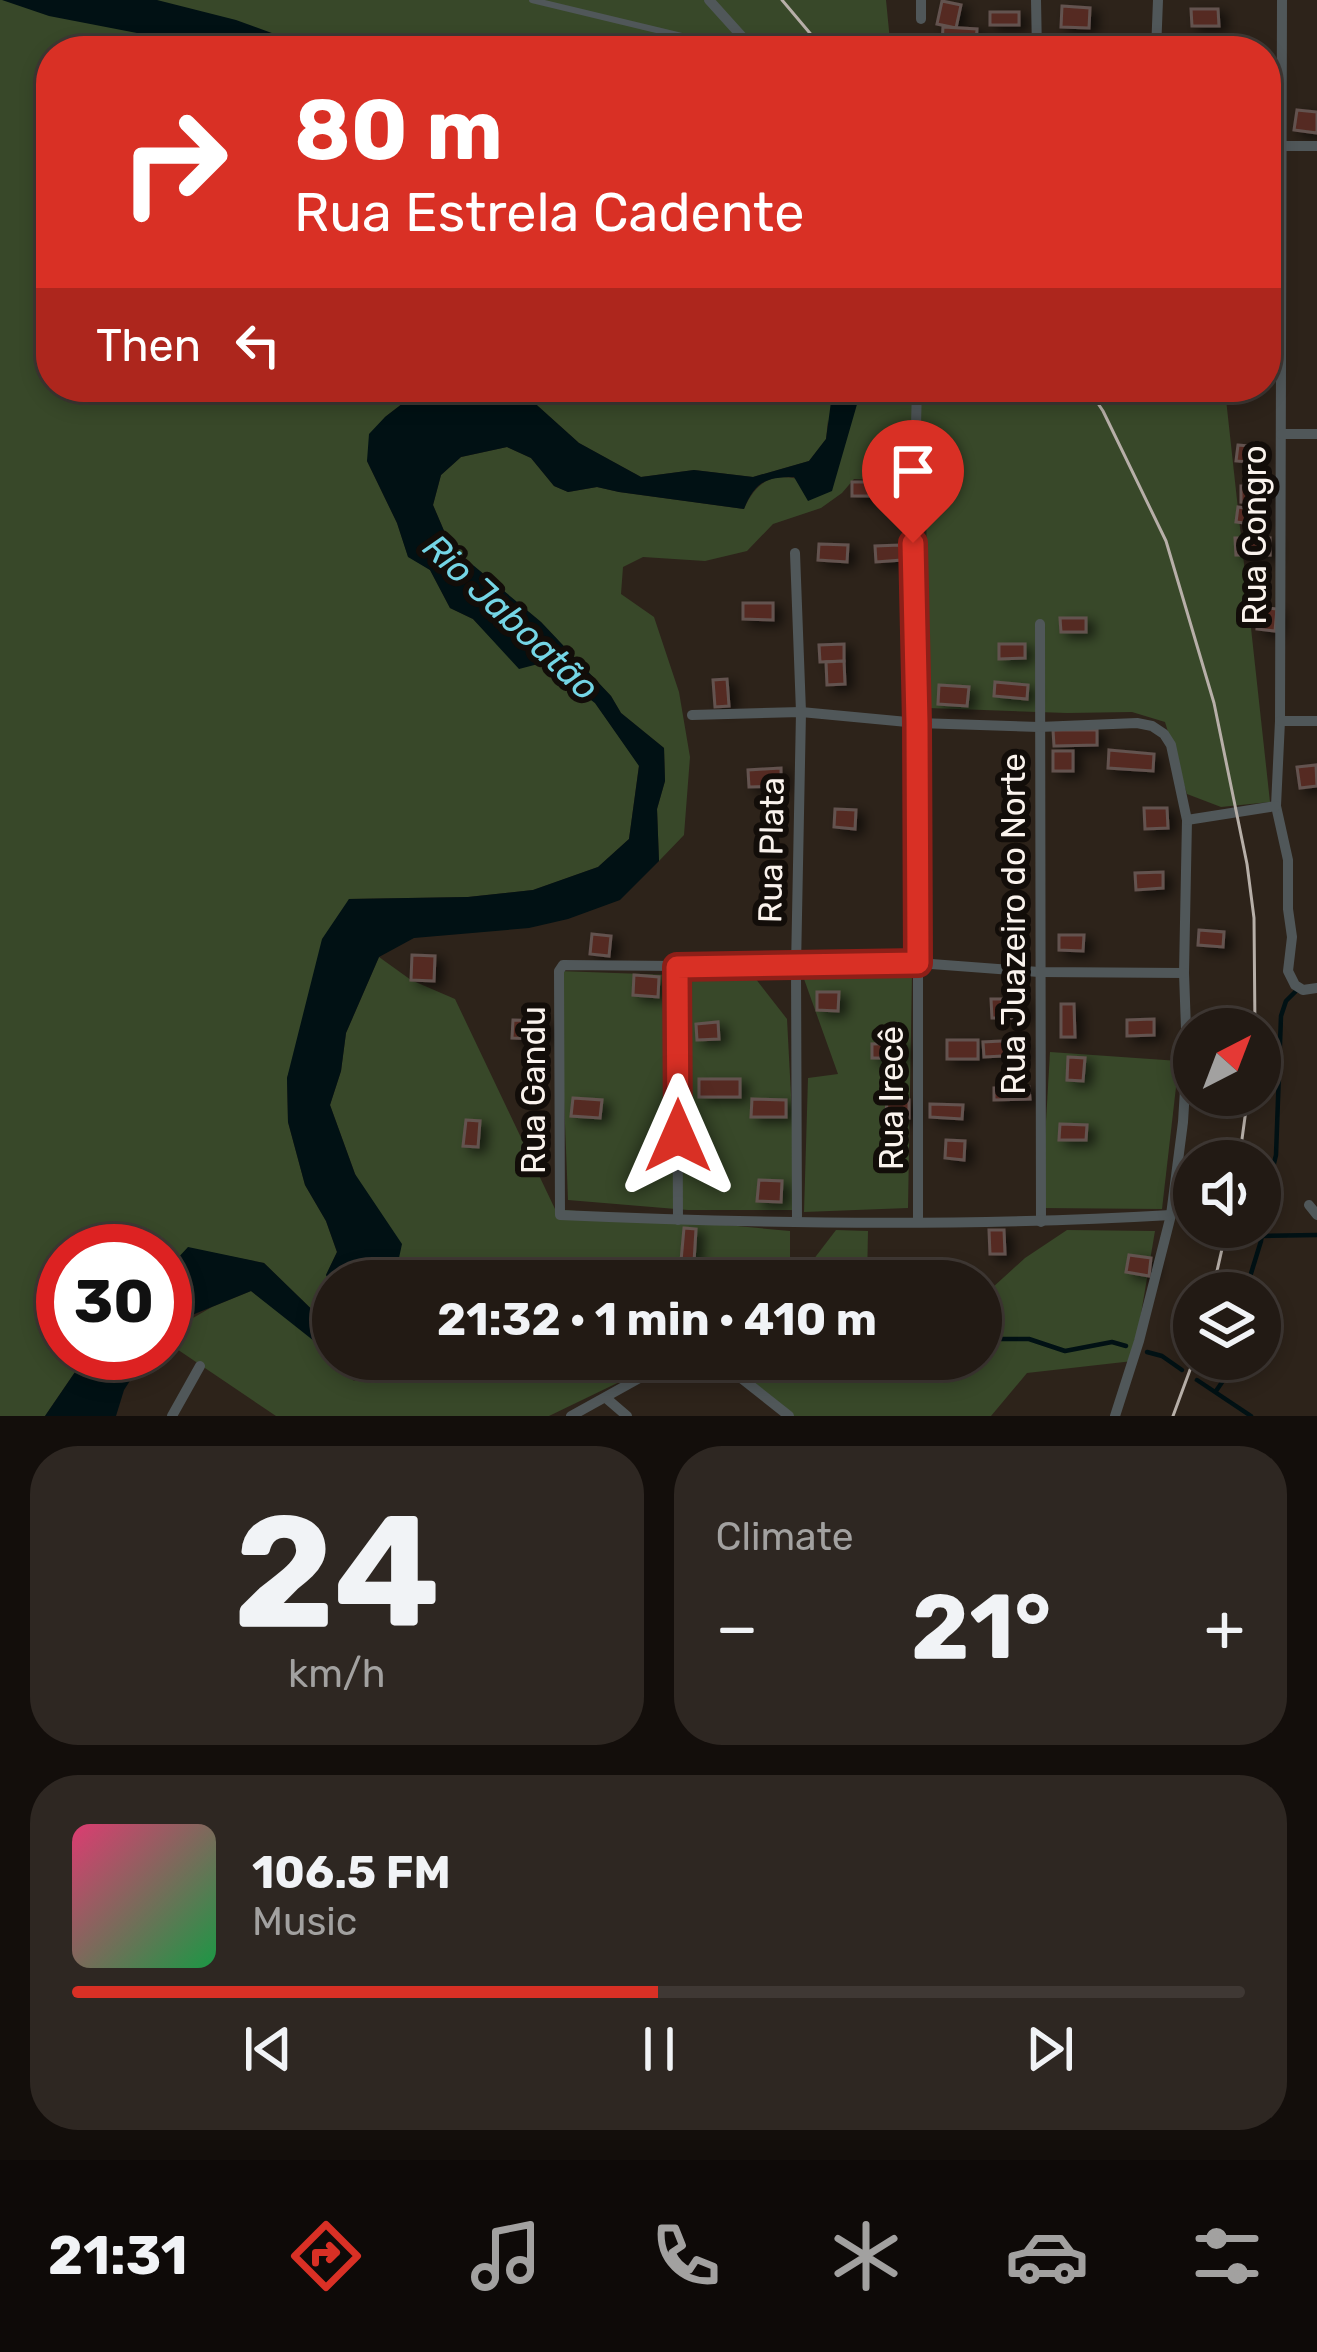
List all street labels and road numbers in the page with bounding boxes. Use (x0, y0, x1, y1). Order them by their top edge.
street label: Rua Congro (1235, 445, 1274, 625)
street label: Rua Juazeiro do Norte (994, 753, 1033, 1095)
street label: Rua Plata (750, 777, 792, 923)
street label: Rua Gandu (514, 1006, 553, 1174)
street label: Rua Irecê (872, 1026, 911, 1170)

